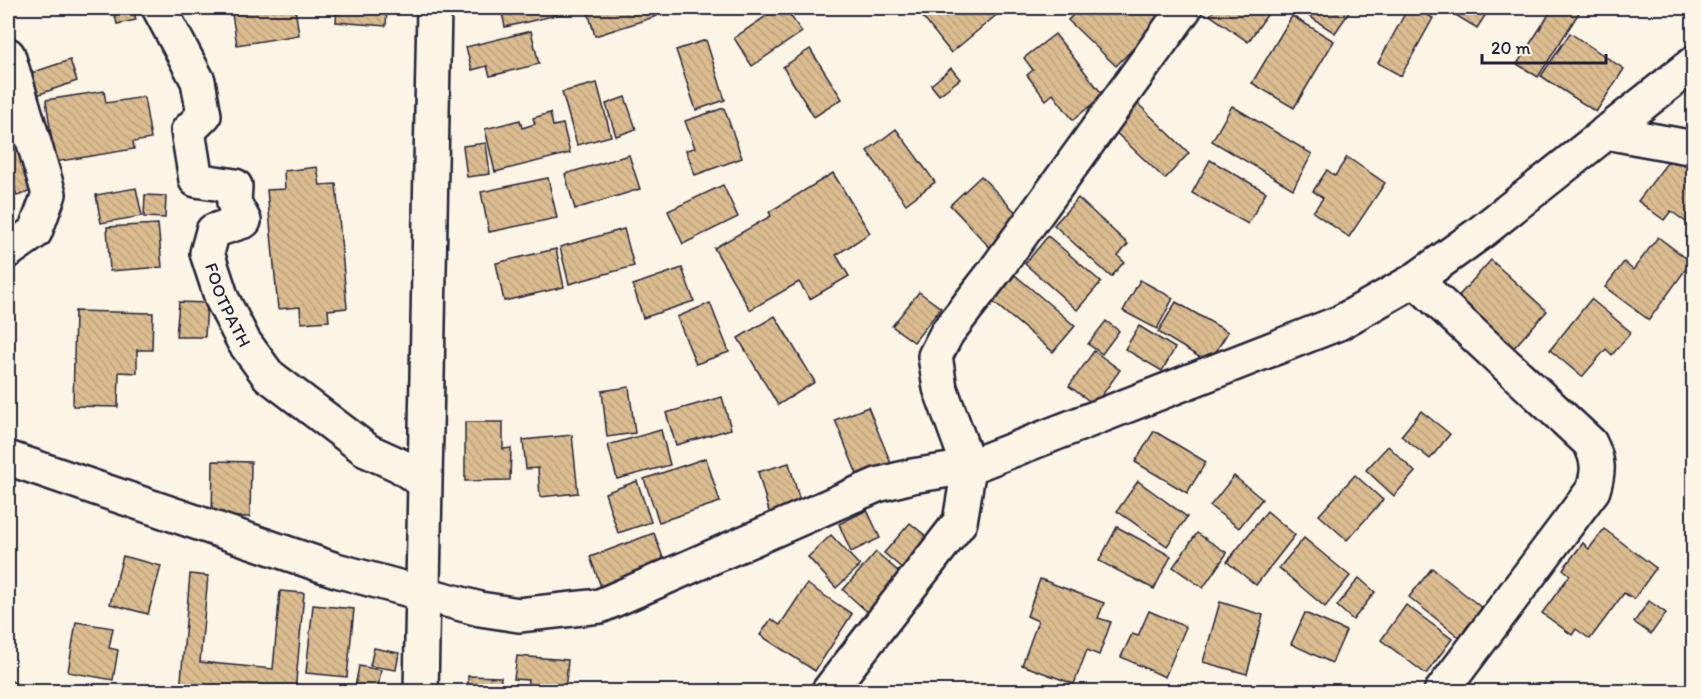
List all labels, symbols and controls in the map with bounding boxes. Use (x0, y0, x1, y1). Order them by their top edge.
scale bar (1482, 27, 1606, 65)
text: 20 m (1491, 37, 1531, 59)
street label: FOOTPATH (200, 260, 256, 351)

